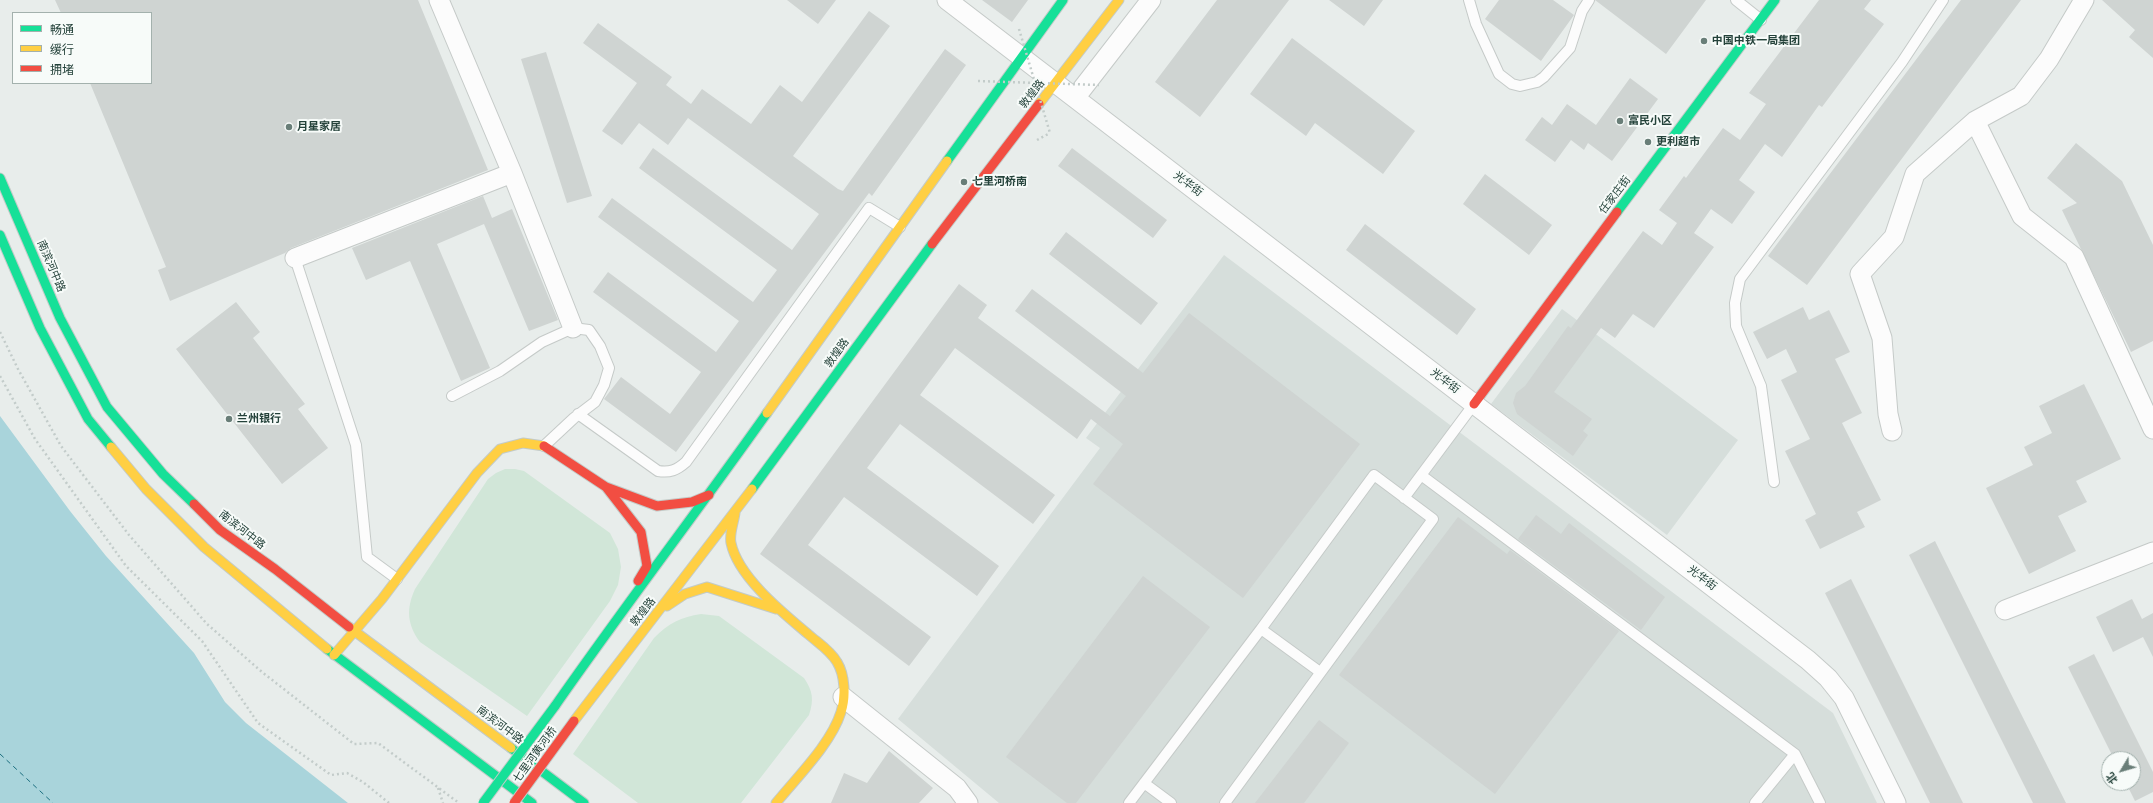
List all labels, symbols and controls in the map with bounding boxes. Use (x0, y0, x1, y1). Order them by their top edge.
legend (12, 12, 152, 84)
text: 畅通 (50, 23, 74, 37)
place label: 中国中铁一局集团 (1712, 34, 1800, 48)
marker: 中国中铁一局集团 (1699, 36, 1709, 46)
text: 缓行 (50, 43, 74, 57)
text: 拥堵 (50, 63, 74, 77)
street label: 敦煌路 (1017, 77, 1047, 111)
place label: 富民小区 (1628, 114, 1672, 128)
marker: 富民小区 (1615, 116, 1625, 126)
place label: 月星家居 (297, 120, 341, 134)
marker: 月星家居 (284, 122, 294, 132)
place label: 更利超市 (1656, 135, 1700, 149)
marker: 更利超市 (1643, 137, 1653, 147)
street label: 光华街 (1171, 169, 1205, 199)
street label: 任家庄街 (1596, 173, 1634, 217)
place label: 七里河桥南 (972, 175, 1027, 189)
marker: 七里河桥南 (959, 177, 969, 187)
street label: 南滨河中路 (34, 238, 68, 294)
street label: 敦煌路 (822, 336, 852, 370)
street label: 光华街 (1428, 366, 1462, 396)
place label: 兰州银行 (237, 412, 281, 426)
marker: 兰州银行 (224, 414, 234, 424)
street label: 南滨河中路 (216, 508, 268, 552)
street label: 光华街 (1685, 563, 1719, 593)
street label: 敦煌路 (628, 595, 658, 629)
street label: 南滨河中路 (474, 703, 526, 747)
street label: 七里河黄河桥 (510, 724, 560, 786)
north arrow (2101, 751, 2141, 791)
text: 北 (2103, 770, 2120, 786)

